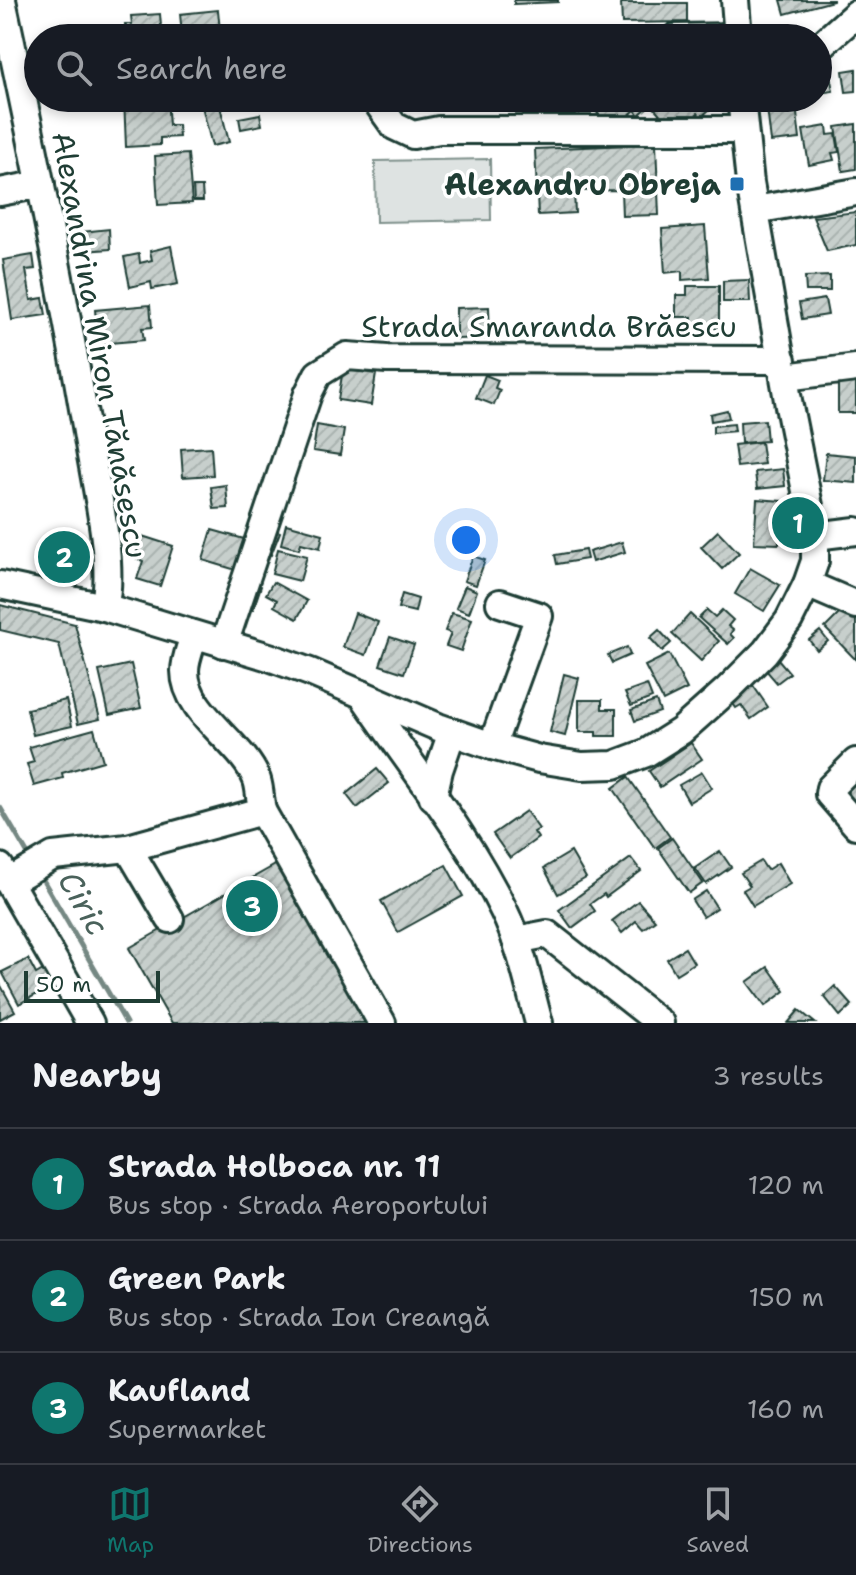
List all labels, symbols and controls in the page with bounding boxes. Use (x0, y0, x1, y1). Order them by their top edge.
search box (24, 24, 832, 112)
icon: search (52, 46, 96, 90)
text: Search here (116, 48, 287, 89)
street label: Alexandrina Miron Tănăsescu (42, 129, 158, 561)
place label: Alexandru Obreja (444, 164, 722, 205)
marker: Alexandru Obreja (728, 175, 746, 193)
street label: Strada Smaranda Brăescu (361, 306, 737, 347)
pin: 1 (772, 493, 824, 553)
your location (446, 520, 486, 560)
pin: 2 (38, 527, 90, 587)
water label: Ciric (48, 863, 120, 943)
pin: 3 (226, 876, 278, 936)
scale bar (24, 967, 160, 1003)
text: 50 m (36, 970, 91, 999)
text: Nearby (32, 1052, 162, 1098)
text: 3 results (712, 1058, 824, 1093)
text: Strada Holboca nr. 11 (108, 1146, 441, 1187)
text: 1 (52, 1167, 64, 1202)
text: 120 m (748, 1167, 824, 1202)
text: Bus stop · Strada Aeroportului (108, 1187, 488, 1222)
text: Green Park (108, 1258, 286, 1299)
text: 2 (49, 1279, 67, 1314)
text: 150 m (748, 1279, 824, 1314)
text: Bus stop · Strada Ion Creangă (108, 1299, 489, 1334)
text: Kaufland (108, 1370, 251, 1411)
text: 3 (49, 1391, 67, 1426)
text: 160 m (747, 1391, 824, 1426)
text: Supermarket (108, 1411, 266, 1446)
tab: Map (107, 1482, 154, 1559)
tab: Directions (368, 1482, 473, 1559)
tab: Saved (687, 1482, 749, 1559)

